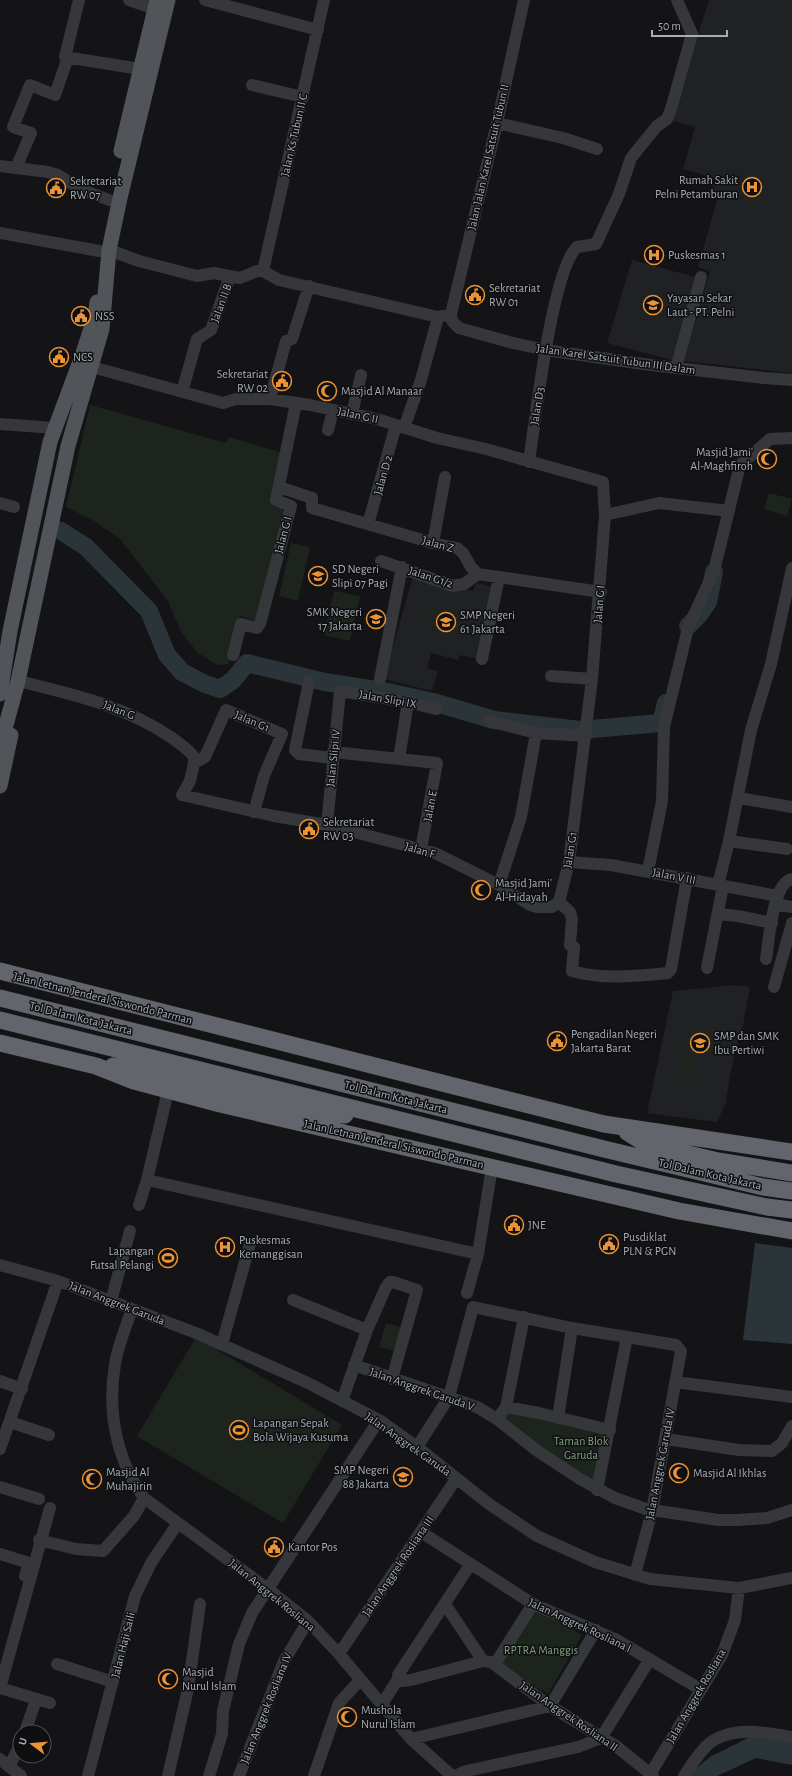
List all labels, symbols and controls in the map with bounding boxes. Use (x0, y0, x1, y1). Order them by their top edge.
scale bar (652, 12, 727, 38)
text: 50 m (658, 20, 681, 32)
street label: Jalan Jalan Karel Satsuit Tubun II (465, 83, 511, 231)
street label: Jalan Ks Tubun II C (279, 92, 309, 178)
place label: Rumah Sakit Pelni Petamburan (655, 174, 738, 200)
place label: Sekretariat RW 07 (70, 175, 121, 201)
hospital icon: Rumah Sakit Pelni Petamburan (741, 176, 763, 198)
public building icon: Sekretariat RW 07 (45, 177, 67, 199)
hospital icon: Puskesmas 1 (643, 244, 665, 266)
place label: Puskesmas 1 (668, 249, 726, 261)
street label: Jalan II B (208, 282, 234, 324)
place label: Sekretariat RW 01 (489, 282, 540, 308)
public building icon: Sekretariat RW 01 (464, 284, 486, 306)
place label: Yayasan Sekar Laut - PT. Pelni (667, 292, 734, 318)
school or university icon: Yayasan Sekar Laut - PT. Pelni (642, 294, 664, 316)
public building icon: NSS (70, 305, 92, 327)
place label: NSS (95, 310, 115, 322)
street label: Jalan Karel Satsuit Tubun III Dalam (536, 342, 696, 376)
public building icon: NCS (48, 346, 70, 368)
place label: NCS (73, 351, 93, 363)
place label: Sekretariat RW 02 (217, 368, 269, 394)
public building icon: Sekretariat RW 02 (271, 370, 293, 392)
mosque icon: Masjid Al Manaar (316, 380, 338, 402)
place label: Masjid Al Manaar (341, 385, 422, 398)
street label: Jalan D3 (528, 386, 546, 426)
street label: Jalan G II (337, 405, 379, 425)
place label: Masjid Jami' Al-Maghfiroh (690, 446, 753, 472)
mosque icon: Masjid Jami' Al-Maghfiroh (756, 448, 778, 470)
street label: Jalan D 2 (372, 453, 395, 496)
street label: Jalan G I (272, 515, 294, 555)
street label: Jalan Z (421, 534, 455, 554)
place label: SD Negeri Slipi 07 Pagi (332, 563, 388, 589)
street label: Jalan G1/2 (407, 564, 455, 590)
school or university icon: SD Negeri Slipi 07 Pagi (307, 565, 329, 587)
street label: Jalan G I (591, 585, 607, 623)
place label: SMK Negeri 17 Jakarta (307, 606, 362, 632)
school or university icon: SMK Negeri 17 Jakarta (365, 608, 387, 630)
place label: SMP Negeri 61 Jakarta (460, 609, 515, 635)
school or university icon: SMP Negeri 61 Jakarta (435, 611, 457, 633)
street label: Jalan Slipi IX (358, 688, 418, 710)
street label: Jalan G (102, 699, 136, 721)
street label: Jalan G1 (233, 708, 271, 734)
street label: Jalan Slipi IV (324, 728, 342, 787)
street label: Jalan E (421, 789, 439, 823)
place label: Sekretariat RW 03 (323, 816, 374, 842)
public building icon: Sekretariat RW 03 (298, 818, 320, 840)
street label: Jalan G1 (561, 831, 579, 869)
street label: Jalan F (404, 840, 437, 860)
street label: Jalan V III (651, 866, 697, 886)
place label: Masjid Jami' Al-Hidayah (495, 877, 552, 904)
mosque icon: Masjid Jami' Al-Hidayah (470, 879, 492, 901)
street label: Jalan Letnan Jenderal Siswondo Parman (12, 970, 194, 1026)
street label: Tol Dalam Kota Jakarta (28, 999, 134, 1037)
place label: Pengadilan Negeri Jakarta Barat (571, 1028, 657, 1054)
public building icon: Pengadilan Negeri Jakarta Barat (546, 1030, 568, 1052)
place label: SMP dan SMK Ibu Pertiwi (714, 1030, 779, 1056)
school or university icon: SMP dan SMK Ibu Pertiwi (689, 1032, 711, 1054)
street label: Tol Dalam Kota Jakarta (343, 1078, 449, 1116)
street label: Jalan Letnan Jenderal Siswondo Parman (303, 1117, 485, 1171)
street label: Tol Dalam Kota Jakarta (657, 1156, 763, 1192)
public building icon: JNE (503, 1214, 525, 1236)
place label: JNE (528, 1219, 546, 1231)
place label: Pusdiklat PLN & PGN (623, 1231, 676, 1257)
public building icon: Pusdiklat PLN & PGN (598, 1233, 620, 1255)
place label: Puskesmas Kemanggisan (239, 1234, 303, 1260)
hospital icon: Puskesmas Kemanggisan (214, 1236, 236, 1258)
place label: Lapangan Futsal Pelangi (90, 1245, 154, 1271)
sports icon: Lapangan Futsal Pelangi (157, 1247, 179, 1269)
street label: Jalan Anggrek Garuda (68, 1279, 167, 1327)
street label: Jalan Anggrek Garuda V (368, 1365, 476, 1413)
street label: Jalan Anggrek Garuda IV (643, 1407, 677, 1521)
street label: Jalan Anggrek Garuda (363, 1410, 453, 1478)
place label: Lapangan Sepak Bola Wijaya Kusuma (253, 1417, 349, 1444)
sports icon: Lapangan Sepak Bola Wijaya Kusuma (228, 1419, 250, 1441)
park label: Taman Blok Garuda (554, 1435, 609, 1461)
mosque icon: Masjid Al Ikhlas (668, 1462, 690, 1484)
place label: SMP Negeri 88 Jakarta (334, 1464, 389, 1490)
place label: Masjid Al Muhajirin (106, 1466, 152, 1493)
school or university icon: SMP Negeri 88 Jakarta (392, 1466, 414, 1488)
place label: Masjid Al Ikhlas (693, 1467, 766, 1480)
mosque icon: Masjid Al Muhajirin (81, 1468, 103, 1490)
street label: Jalan Anggrek Rosliana III (360, 1514, 436, 1618)
public building icon: Kantor Pos (263, 1536, 285, 1558)
place label: Kantor Pos (288, 1541, 337, 1553)
street label: Jalan Anggrek Rosliana (227, 1557, 318, 1634)
street label: Jalan Anggrek Rosliana I (527, 1596, 633, 1654)
street label: Jalan Haji Saili (109, 1611, 138, 1679)
park label: RPTRA Manggis (504, 1644, 578, 1656)
street label: Jalan Anggrek Rosliana (664, 1646, 728, 1745)
street label: Jalan Anggrek Rosliana IV (238, 1651, 294, 1765)
place label: Masjid Nurul Islam (182, 1666, 236, 1692)
mosque icon: Masjid Nurul Islam (157, 1668, 179, 1690)
street label: Jalan Anggrek Rosliana II (518, 1679, 620, 1753)
place label: Mushola Nurul Islam (361, 1704, 415, 1730)
mosque icon: Mushola Nurul Islam (336, 1706, 358, 1728)
north arrow (12, 1724, 52, 1764)
text: U (17, 1736, 29, 1746)

